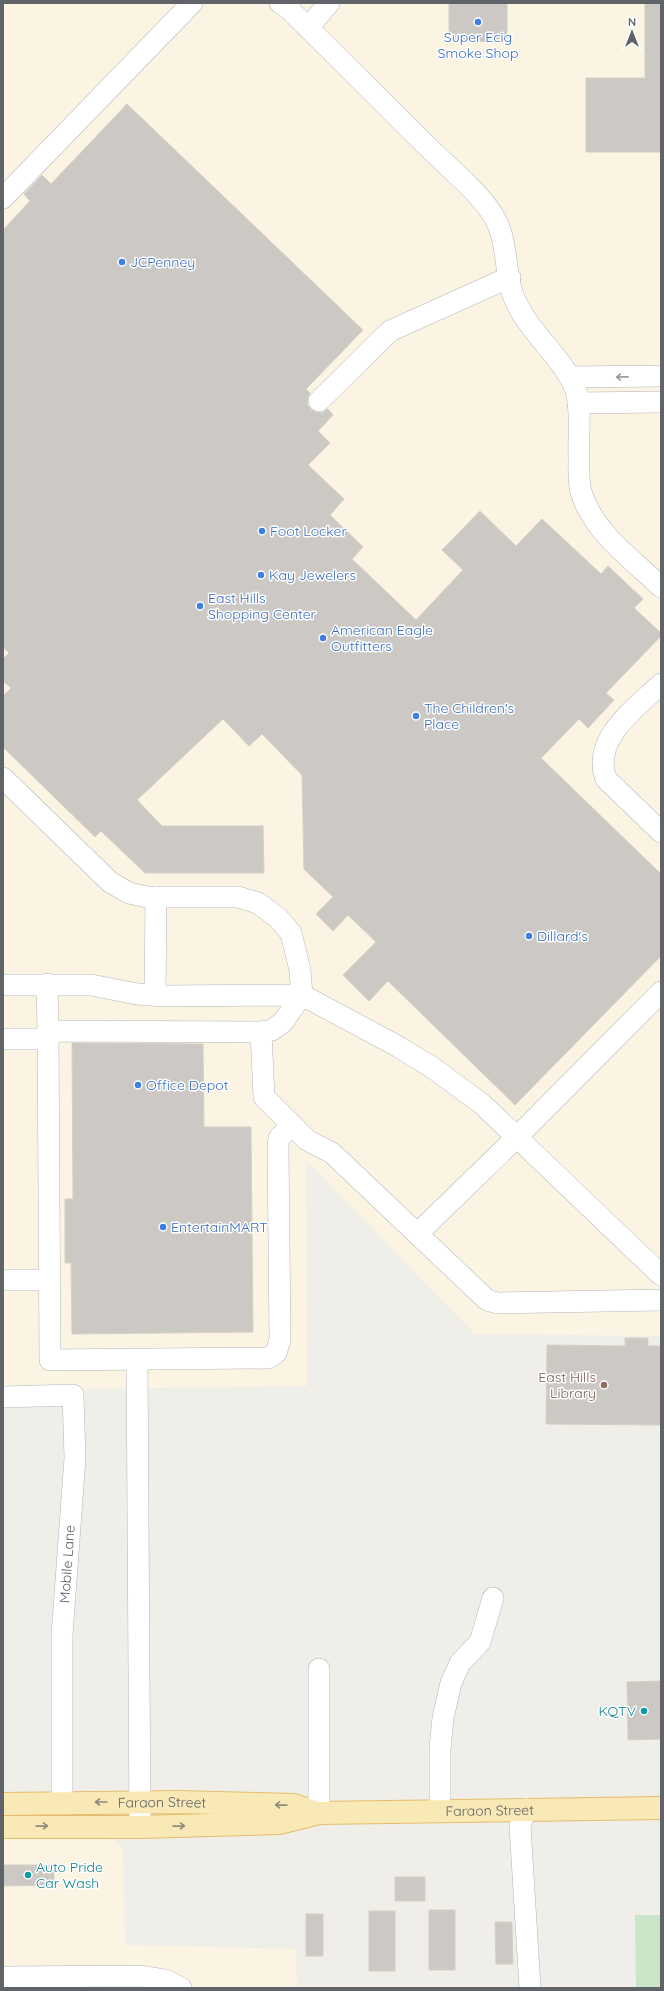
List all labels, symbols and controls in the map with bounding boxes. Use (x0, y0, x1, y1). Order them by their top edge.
north arrow (612, 12, 652, 52)
text: N (628, 15, 636, 29)
marker: Super Ecig Smoke Shop (473, 17, 483, 27)
place label: Super Ecig Smoke Shop (438, 28, 518, 62)
place label: JCPenney (130, 253, 195, 271)
marker: JCPenney (117, 257, 127, 267)
one-way arrow (616, 373, 629, 381)
place label: Foot Locker (270, 522, 347, 540)
marker: Foot Locker (257, 526, 267, 536)
place label: Kay Jewelers (269, 566, 356, 584)
marker: Kay Jewelers (256, 570, 266, 580)
place label: East Hills Shopping Center (208, 589, 317, 623)
marker: East Hills Shopping Center (195, 601, 205, 611)
place label: American Eagle Outfitters (331, 621, 433, 655)
marker: American Eagle Outfitters (318, 633, 328, 643)
place label: The Children's Place (424, 699, 514, 733)
marker: The Children's Place (411, 711, 421, 721)
place label: Dillard's (537, 927, 588, 945)
marker: Dillard's (524, 931, 534, 941)
place label: Office Depot (146, 1076, 229, 1094)
marker: Office Depot (133, 1080, 143, 1090)
place label: EntertainMART (171, 1218, 268, 1236)
marker: EntertainMART (158, 1222, 168, 1232)
place label: East Hills Library (538, 1368, 596, 1402)
marker: East Hills Library (599, 1380, 609, 1390)
street label: Mobile Lane (55, 1524, 79, 1604)
place label: KQTV (598, 1702, 636, 1720)
marker: KQTV (639, 1706, 649, 1716)
street label: Faraon Street (118, 1793, 207, 1812)
one-way arrow (95, 1798, 108, 1806)
one-way arrow (275, 1801, 288, 1808)
street label: Faraon Street (445, 1801, 534, 1820)
one-way arrow (172, 1822, 185, 1829)
one-way arrow (35, 1823, 48, 1830)
place label: Auto Pride Car Wash (36, 1858, 103, 1892)
marker: Auto Pride Car Wash (23, 1870, 33, 1880)

